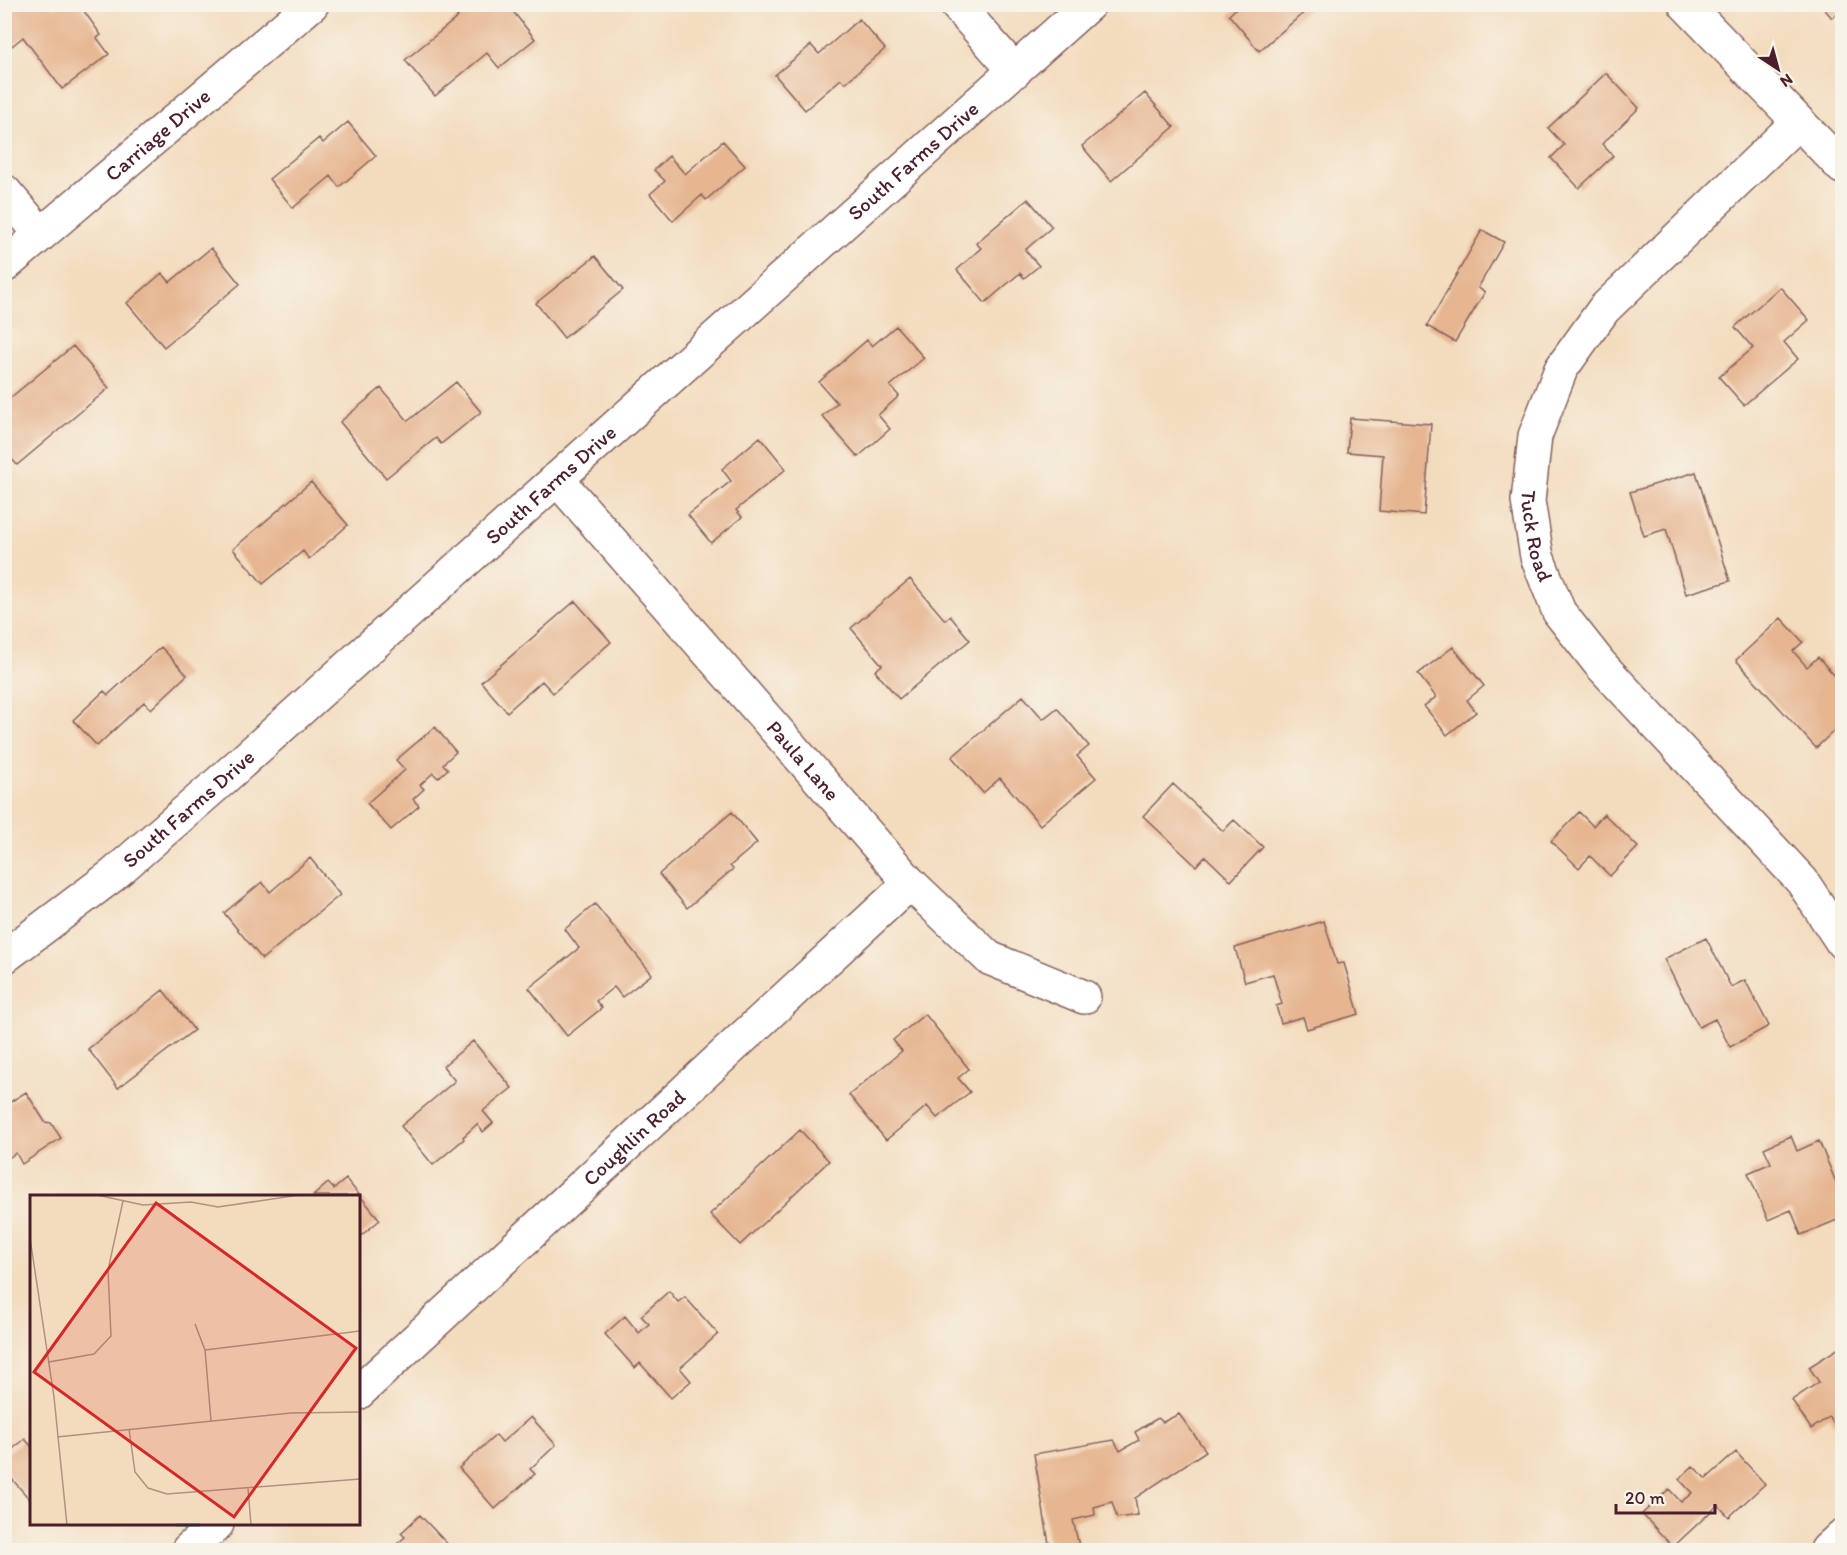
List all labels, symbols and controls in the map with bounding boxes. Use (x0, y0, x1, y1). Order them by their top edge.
north arrow (1748, 39, 1808, 99)
text: N (1777, 70, 1796, 92)
street label: Carriage Drive (100, 83, 215, 186)
street label: South Farms Drive (842, 96, 983, 225)
street label: South Farms Drive (480, 419, 621, 549)
street label: Tuck Road (1516, 489, 1559, 586)
street label: Paula Lane (762, 715, 845, 805)
street label: South Farms Drive (117, 744, 259, 873)
street label: Coughlin Road (578, 1084, 690, 1191)
inset map (30, 1195, 360, 1525)
scale bar (1616, 1477, 1715, 1515)
text: 20 m (1625, 1487, 1665, 1509)

